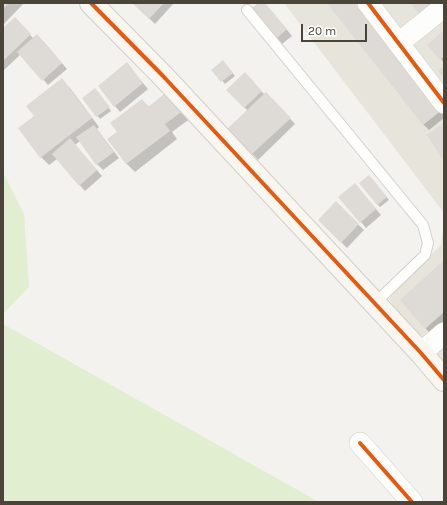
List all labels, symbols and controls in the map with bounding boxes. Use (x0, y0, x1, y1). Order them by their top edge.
scale bar (303, 16, 369, 42)
text: 20 m (308, 24, 336, 38)

